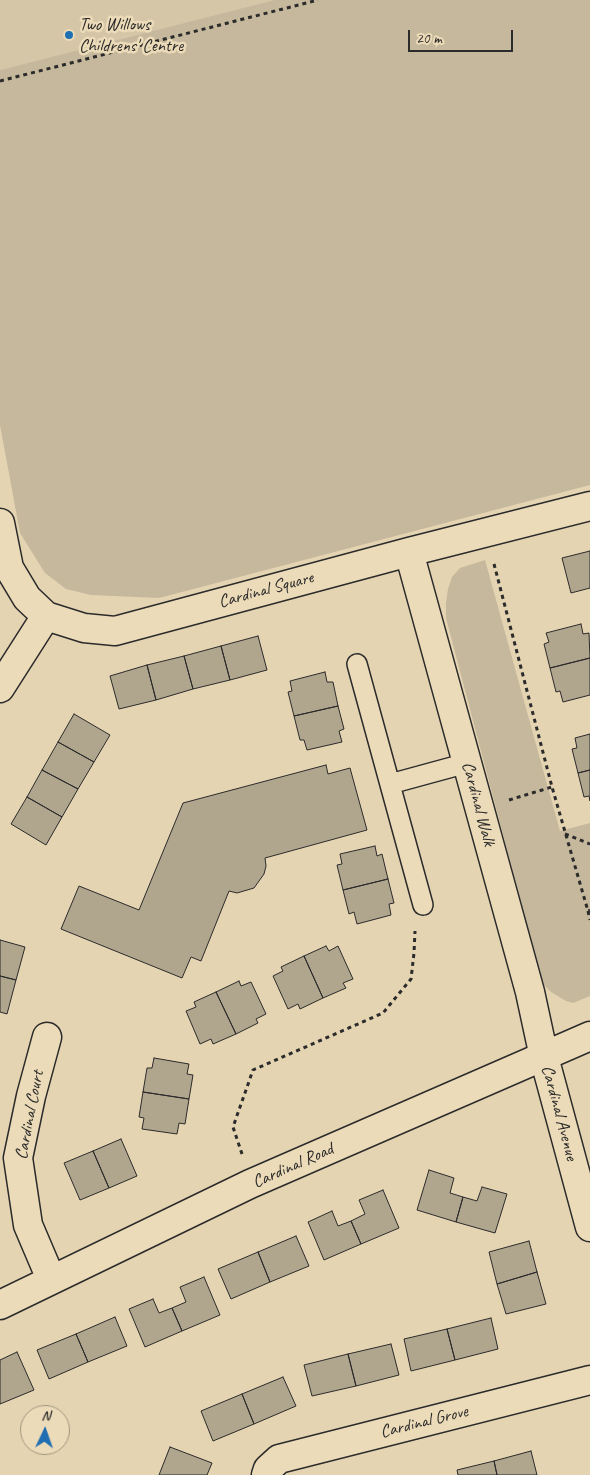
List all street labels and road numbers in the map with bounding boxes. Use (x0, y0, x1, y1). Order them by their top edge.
street label: Cardinal Square (216, 567, 316, 613)
street label: Cardinal Walk (456, 759, 500, 849)
street label: Cardinal Avenue (536, 1063, 582, 1163)
street label: Cardinal Court (11, 1069, 49, 1161)
street label: Cardinal Road (249, 1139, 337, 1193)
street label: Cardinal Grove (378, 1401, 470, 1443)

